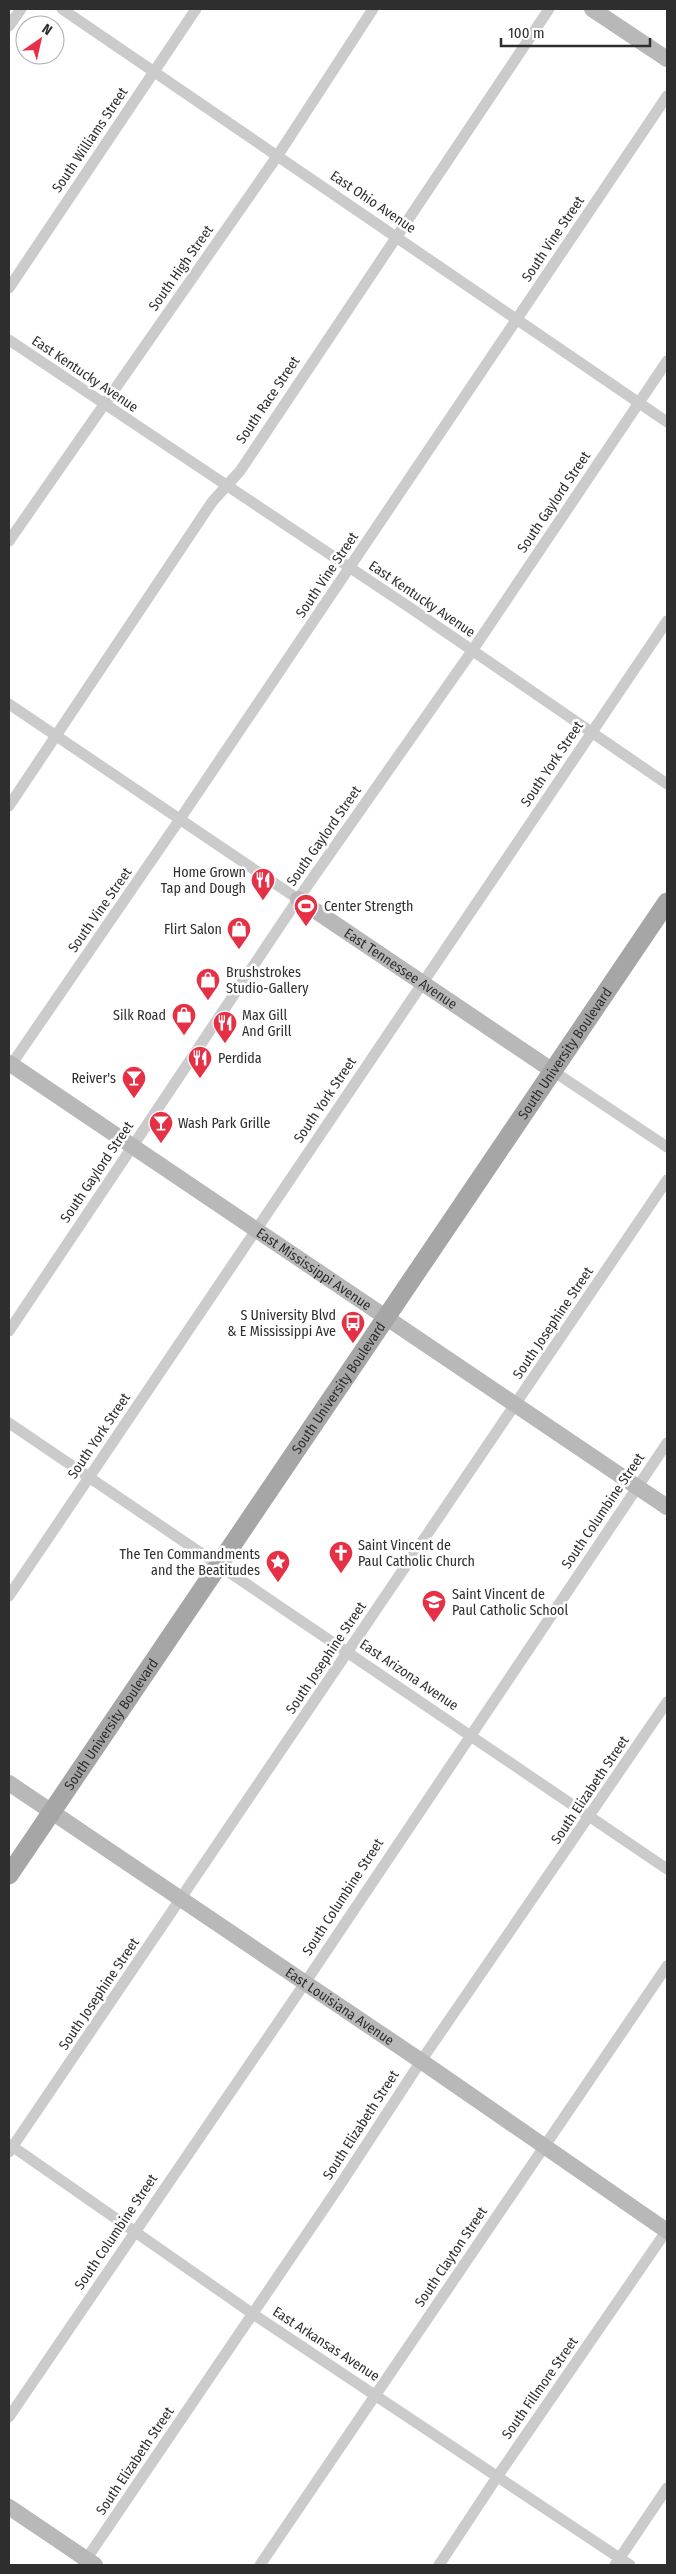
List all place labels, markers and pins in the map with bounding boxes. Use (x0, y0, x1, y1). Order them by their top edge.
place label: Home Grown Tap and Dough (161, 864, 246, 897)
restaurant icon: Home Grown Tap and Dough (250, 867, 276, 901)
sports icon: Center Strength (293, 893, 319, 927)
place label: Center Strength (324, 898, 413, 915)
shop icon: Flirt Salon (226, 916, 252, 950)
place label: Flirt Salon (164, 921, 222, 938)
place label: Brushstrokes Studio-Gallery (226, 964, 309, 997)
shop icon: Brushstrokes Studio-Gallery (195, 967, 221, 1001)
shop icon: Silk Road (171, 1002, 197, 1036)
place label: Silk Road (113, 1007, 166, 1024)
place label: Max Gill And Grill (242, 1007, 292, 1040)
restaurant icon: Max Gill And Grill (212, 1010, 238, 1044)
restaurant icon: Perdida (187, 1045, 213, 1079)
place label: Perdida (218, 1050, 262, 1067)
bar icon: Reiver's (121, 1065, 147, 1099)
place label: Reiver's (71, 1070, 116, 1087)
bar icon: Wash Park Grille (148, 1110, 174, 1144)
place label: Wash Park Grille (178, 1115, 270, 1132)
place label: S University Blvd & E Mississippi Ave (227, 1307, 336, 1340)
bus stop icon: S University Blvd & E Mississippi Ave (340, 1310, 366, 1344)
place label: Saint Vincent de Paul Catholic Church (358, 1537, 475, 1570)
church icon: Saint Vincent de Paul Catholic Church (328, 1540, 354, 1574)
place label: The Ten Commandments and the Beatitudes (120, 1546, 260, 1579)
place icon: The Ten Commandments and the Beatitudes (265, 1549, 291, 1583)
place label: Saint Vincent de Paul Catholic School (452, 1586, 568, 1619)
school or university icon: Saint Vincent de Paul Catholic School (421, 1589, 447, 1623)

